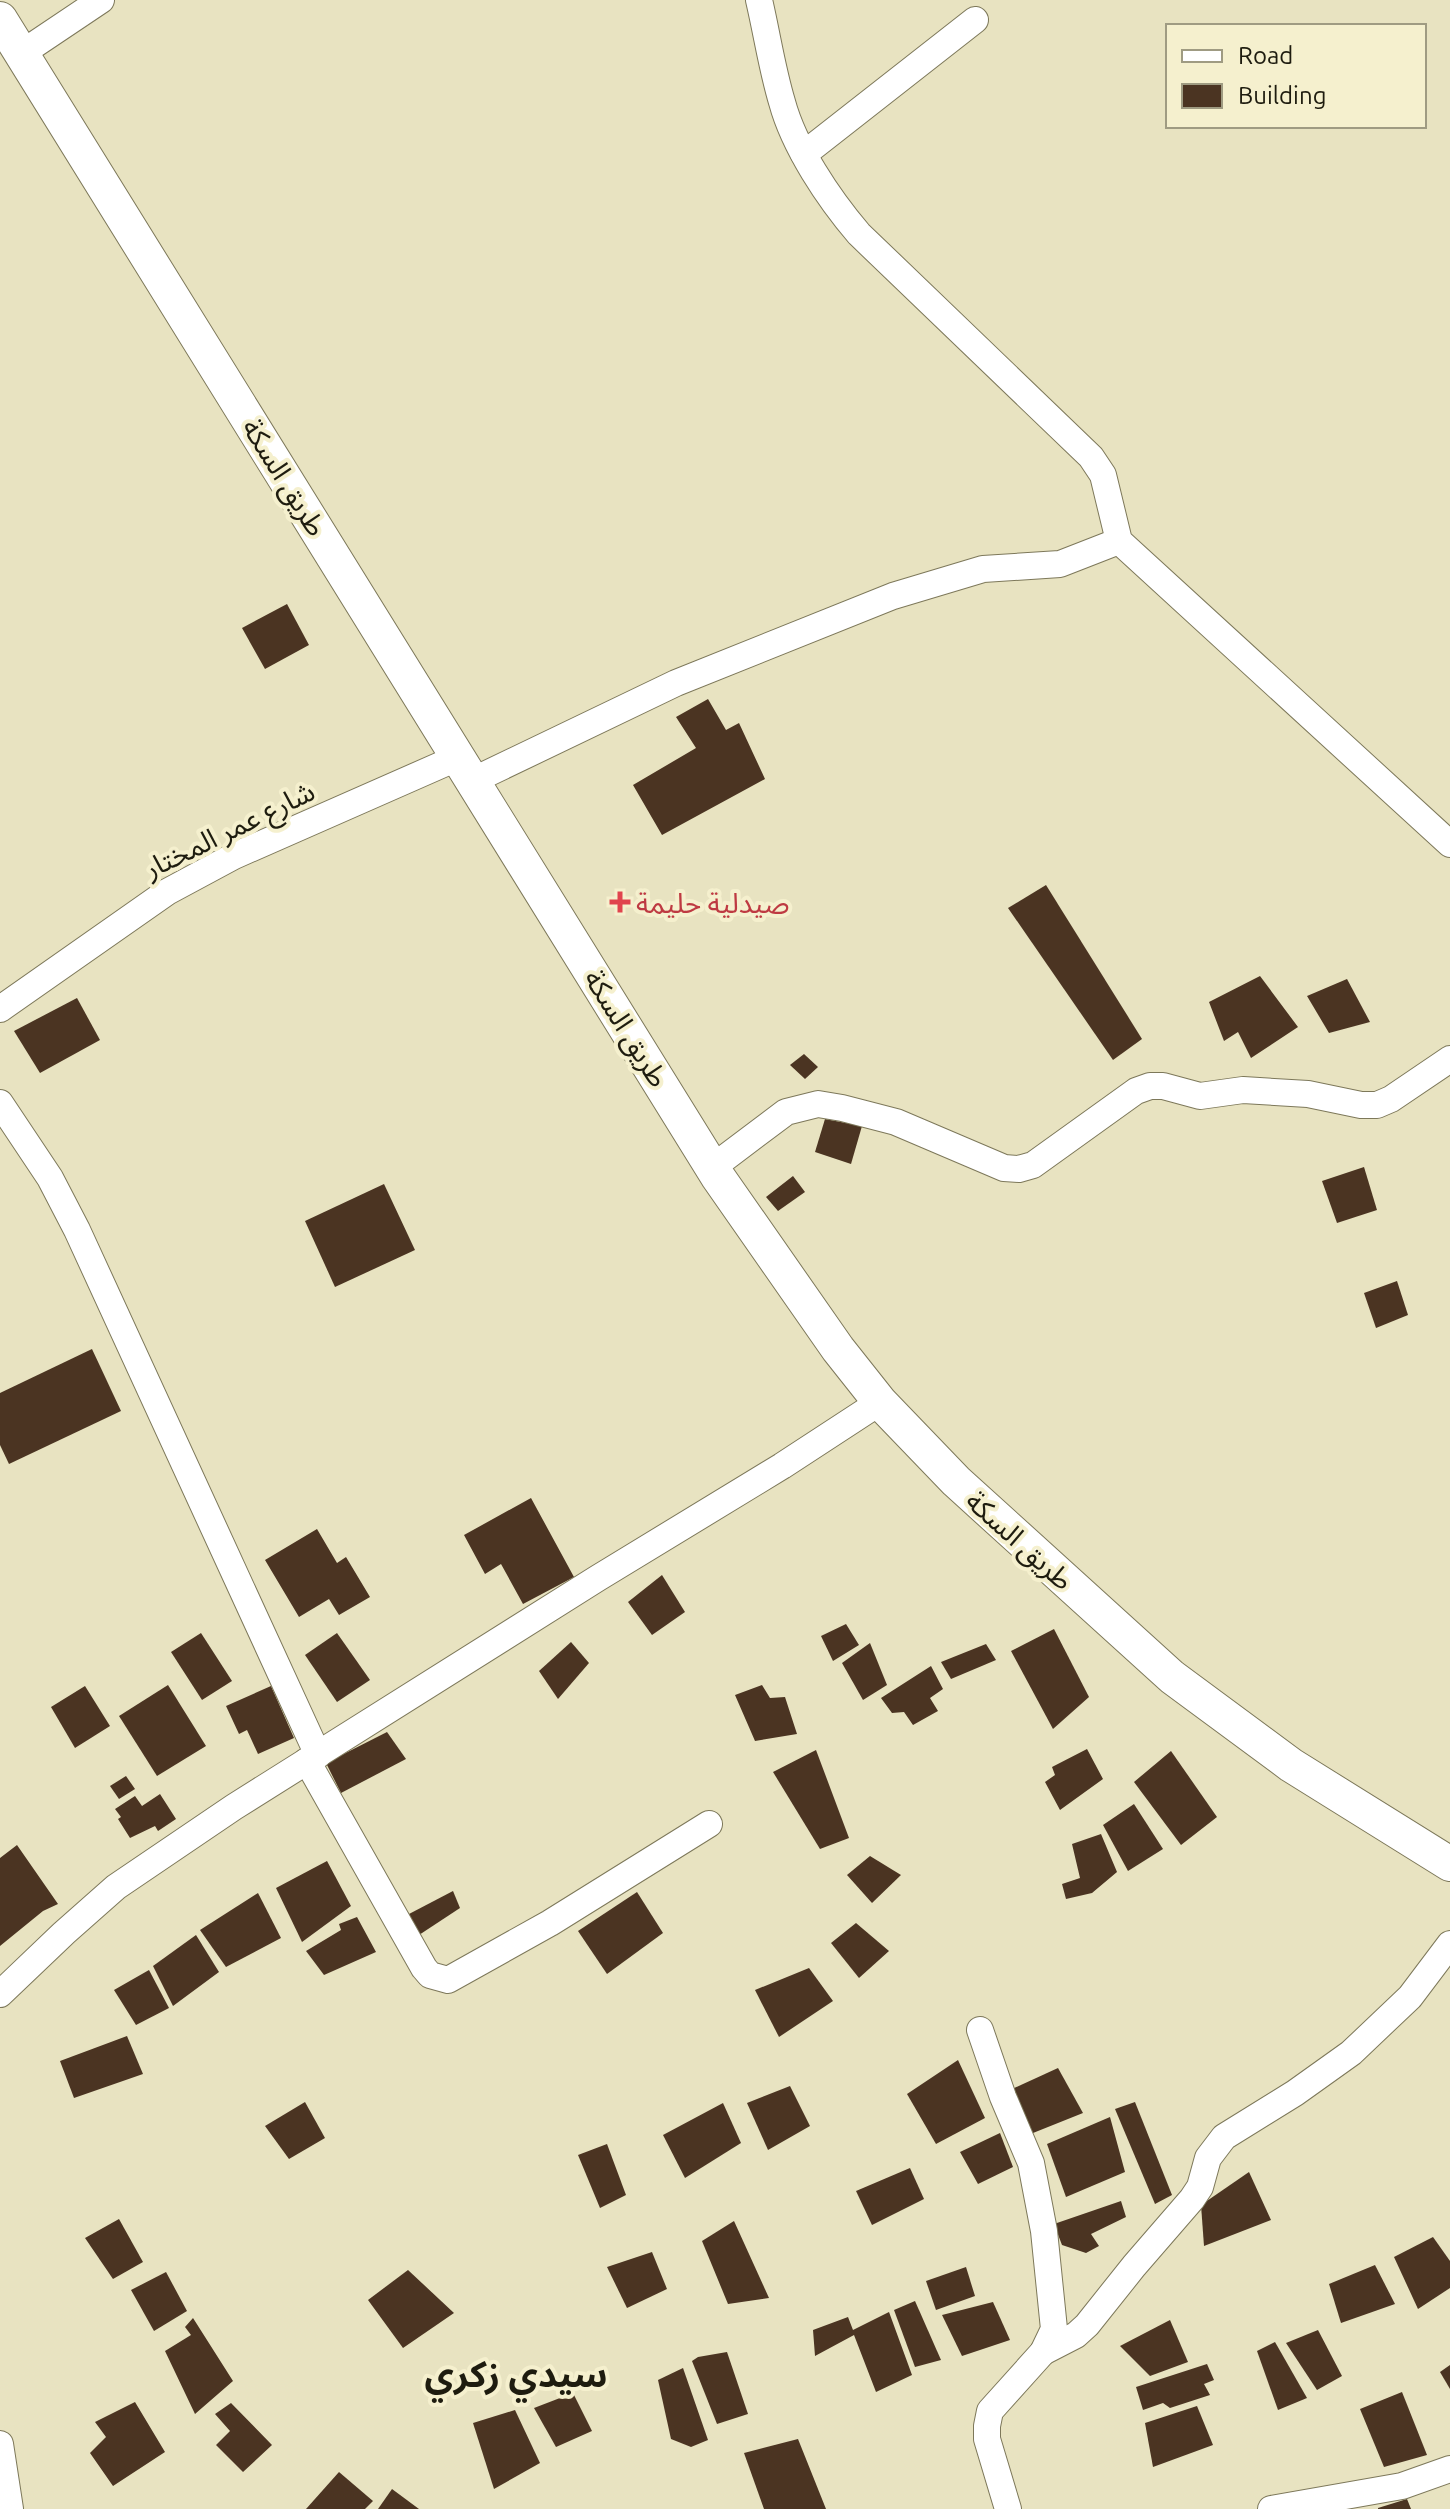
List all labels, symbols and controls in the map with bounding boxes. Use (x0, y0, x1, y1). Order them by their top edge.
legend (1166, 24, 1426, 128)
text: Road (1238, 42, 1293, 69)
text: Building (1238, 82, 1326, 109)
street label: طريق السكة (234, 413, 333, 543)
street label: شارع عمر المختار (138, 774, 322, 889)
place label: صيدلية حليمة (636, 887, 790, 918)
marker: صيدلية حليمة (611, 893, 629, 911)
street label: طريق السكة (576, 964, 675, 1094)
street label: طريق السكة (958, 1484, 1079, 1598)
district label: سيدي زكري (425, 2353, 607, 2403)

